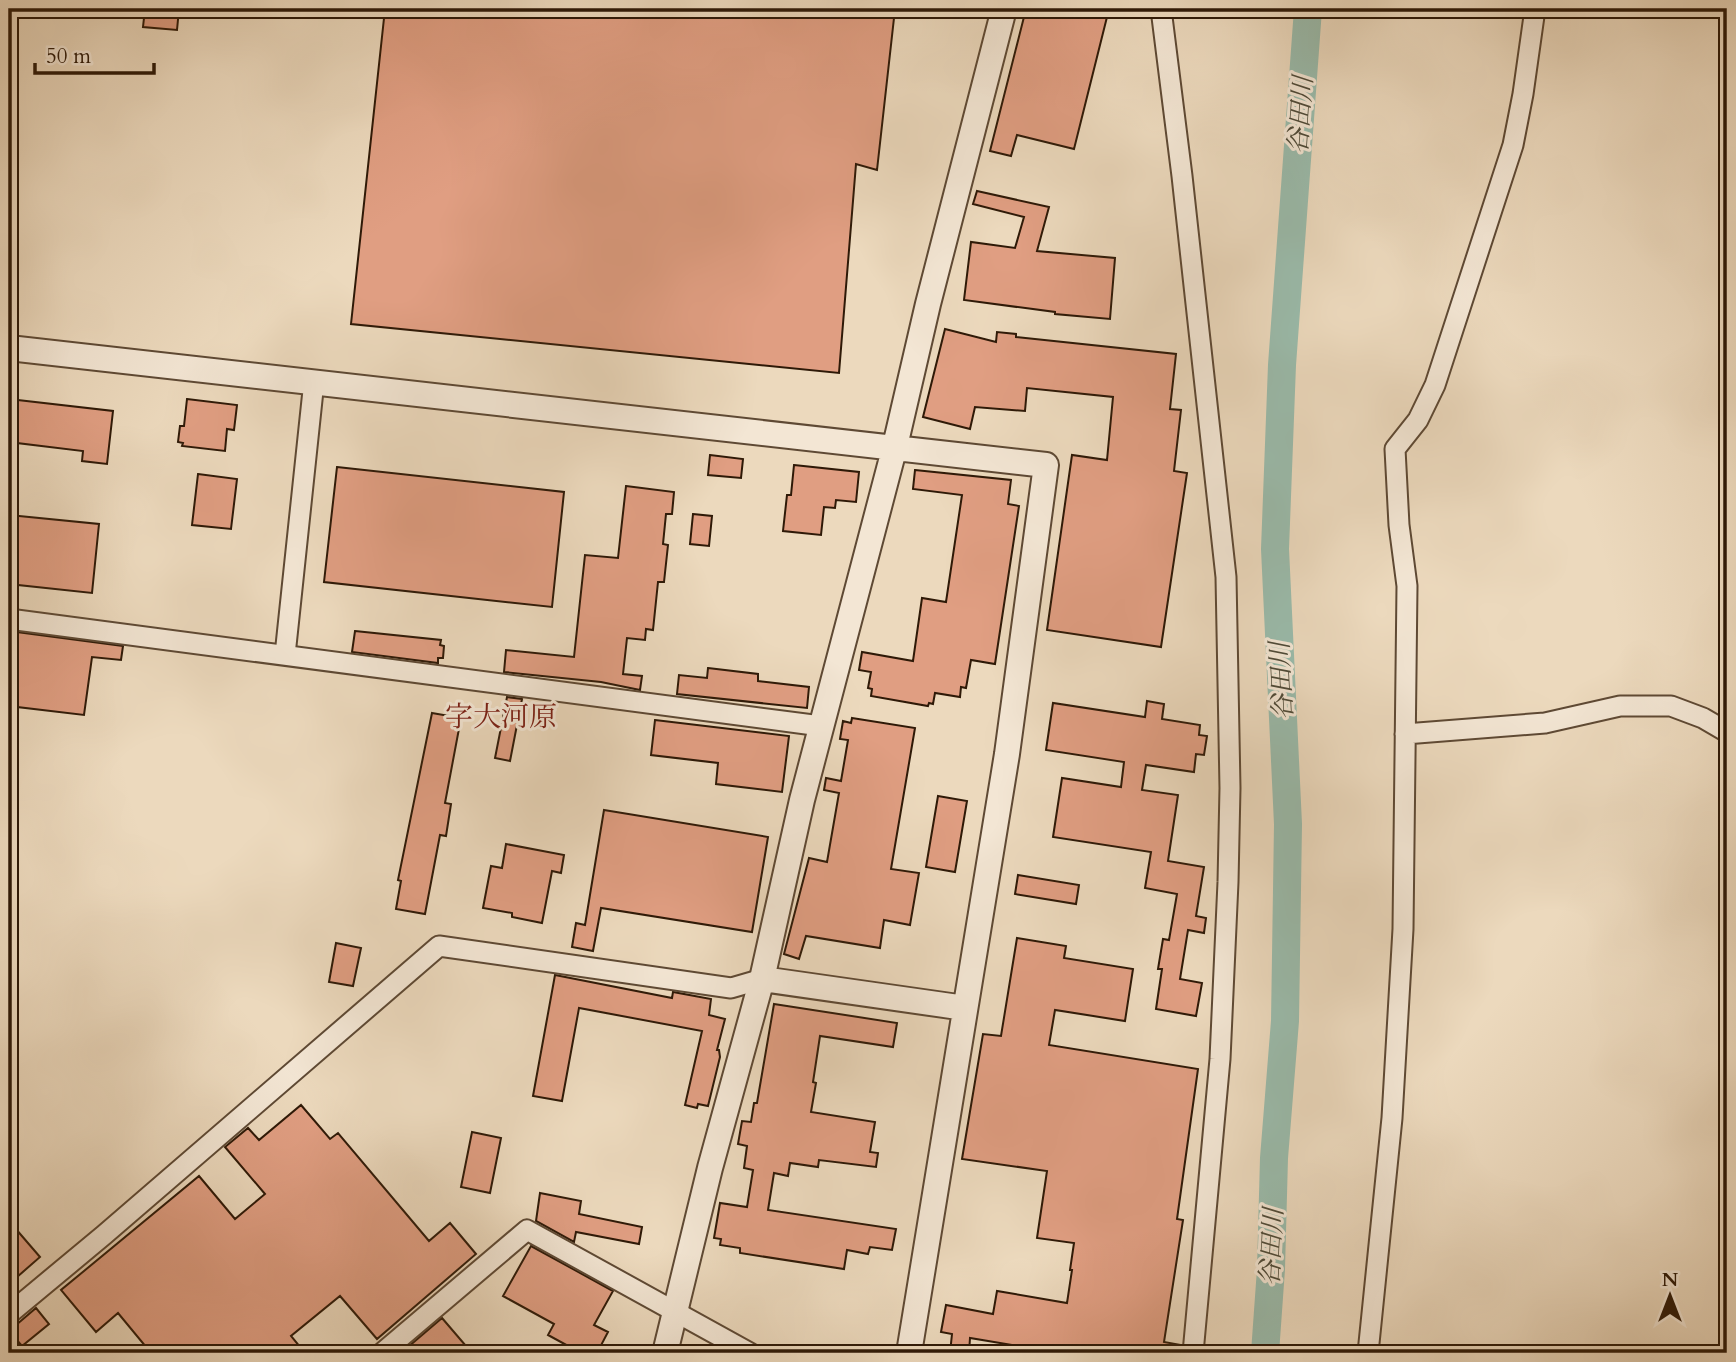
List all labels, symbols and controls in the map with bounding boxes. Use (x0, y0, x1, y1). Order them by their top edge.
scale bar (35, 32, 154, 76)
text: 50 m (46, 42, 91, 71)
water label: 谷田川 (1280, 72, 1321, 155)
water label: 谷田川 (1262, 638, 1301, 721)
district label: 字大河原 (445, 698, 557, 736)
water label: 谷田川 (1252, 1204, 1291, 1287)
north arrow (1634, 1260, 1704, 1330)
text: N (1662, 1267, 1679, 1293)

